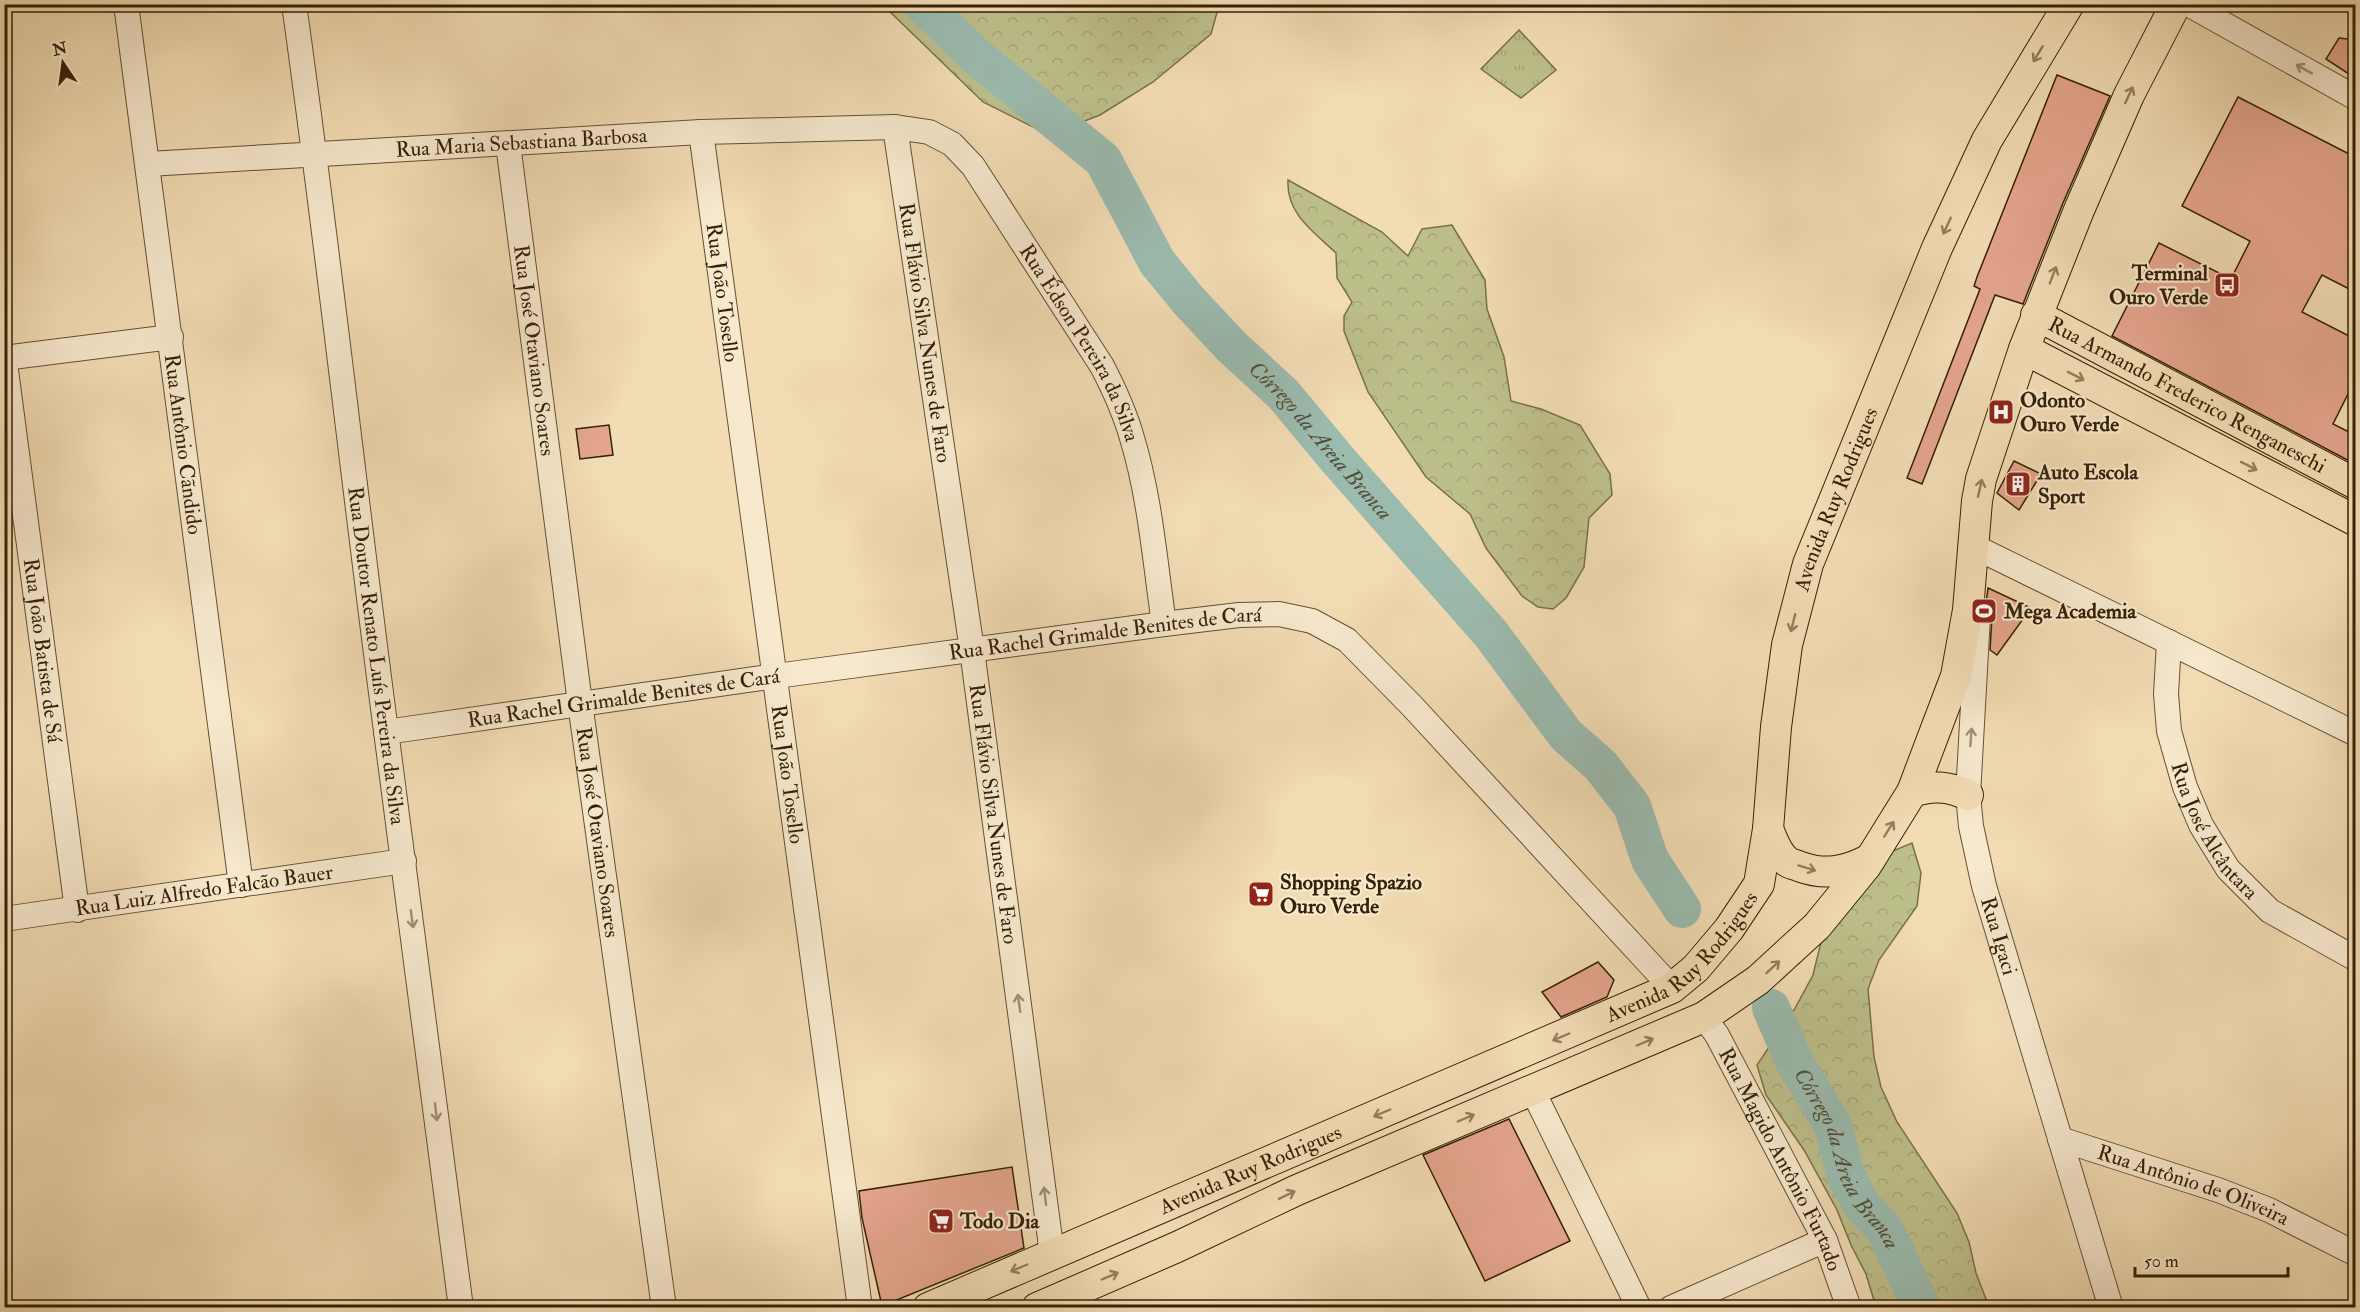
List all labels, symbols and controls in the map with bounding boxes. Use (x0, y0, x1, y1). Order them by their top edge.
north arrow (33, 33, 93, 93)
text: N (50, 38, 70, 61)
one-way arrow (2032, 45, 2044, 62)
one-way arrow (2296, 63, 2314, 74)
one-way arrow (2124, 87, 2136, 105)
street label: Rua Maria Sebastiana Barbosa (395, 122, 648, 163)
street label: Rua Flávio Silva Nunes de Faro (893, 201, 958, 465)
one-way arrow (1941, 217, 1953, 235)
street label: Rua João Tosello (700, 221, 745, 364)
street label: Rua Édson Pereira da Silva (1013, 239, 1146, 445)
street label: Rua José Otaviano Soares (508, 243, 562, 457)
place label: Terminal Ouro Verde (2109, 260, 2209, 311)
one-way arrow (2048, 266, 2059, 285)
bus stop icon: Terminal Ouro Verde (2212, 270, 2242, 300)
street label: Rua Armando Frederico Renganeschi (2044, 310, 2331, 479)
street label: Rua Antônio Cãndido (158, 352, 209, 536)
water label: Córrego da Areia Branca (1243, 355, 1398, 526)
one-way arrow (2066, 371, 2084, 382)
place label: Odonto Ouro Verde (2020, 387, 2119, 438)
hospital icon: Odonto Ouro Verde (1986, 397, 2016, 427)
street label: Avenida Ruy Rodrigues (1788, 403, 1884, 595)
place label: Auto Escola Sport (2037, 459, 2139, 510)
one-way arrow (2240, 460, 2258, 472)
building icon: Auto Escola Sport (2003, 469, 2033, 499)
one-way arrow (1974, 478, 1986, 497)
street label: Rua Doutor Renato Luís Pereira da Silva (342, 485, 412, 827)
street label: Rua João Batista de Sá (17, 557, 68, 745)
sports icon: Mega Academia (1969, 596, 1999, 626)
place label: Mega Academia (2003, 598, 2138, 625)
street label: Rua Rachel Grimalde Benites de Cará (947, 601, 1262, 666)
one-way arrow (1787, 613, 1798, 632)
street label: Rua Rachel Grimalde Benites de Cará (466, 662, 782, 734)
street label: Rua Flávio Silva Nunes de Faro (963, 682, 1024, 946)
street label: Rua João Tosello (765, 703, 811, 845)
street label: Rua José Otaviano Soares (570, 725, 626, 939)
one-way arrow (1966, 727, 1977, 747)
street label: Rua José Alcântara (2165, 759, 2264, 905)
one-way arrow (1883, 821, 1895, 837)
street label: Rua Luiz Alfredo Falcão Bauer (73, 858, 335, 922)
one-way arrow (1797, 863, 1816, 874)
place label: Shopping Spazio Ouro Verde (1280, 869, 1422, 920)
supermarket icon: Shopping Spazio Ouro Verde (1246, 879, 1276, 909)
street label: Avenida Ruy Rodrigues (1601, 886, 1764, 1029)
street label: Rua Igaci (1975, 894, 2024, 979)
one-way arrow (407, 908, 418, 928)
one-way arrow (1765, 960, 1780, 974)
one-way arrow (1014, 994, 1025, 1013)
one-way arrow (1552, 1032, 1571, 1043)
one-way arrow (1636, 1036, 1654, 1047)
street label: Rua Magido Antônio Furtado (1713, 1043, 1848, 1274)
water label: Córrego da Areia Branca (1787, 1063, 1906, 1254)
one-way arrow (431, 1102, 442, 1122)
one-way arrow (1373, 1108, 1391, 1119)
one-way arrow (1457, 1111, 1475, 1122)
street label: Avenida Ruy Rodrigues (1154, 1118, 1346, 1221)
street label: Rua Antônio de Oliveira (2094, 1138, 2294, 1232)
one-way arrow (1039, 1187, 1050, 1207)
one-way arrow (1277, 1188, 1295, 1200)
supermarket icon: Todo Dia (926, 1206, 956, 1236)
place label: Todo Dia (959, 1208, 1041, 1235)
scale bar (2135, 1240, 2288, 1278)
text: 50 m (2144, 1250, 2179, 1273)
one-way arrow (1011, 1263, 1029, 1274)
one-way arrow (1100, 1270, 1118, 1282)

